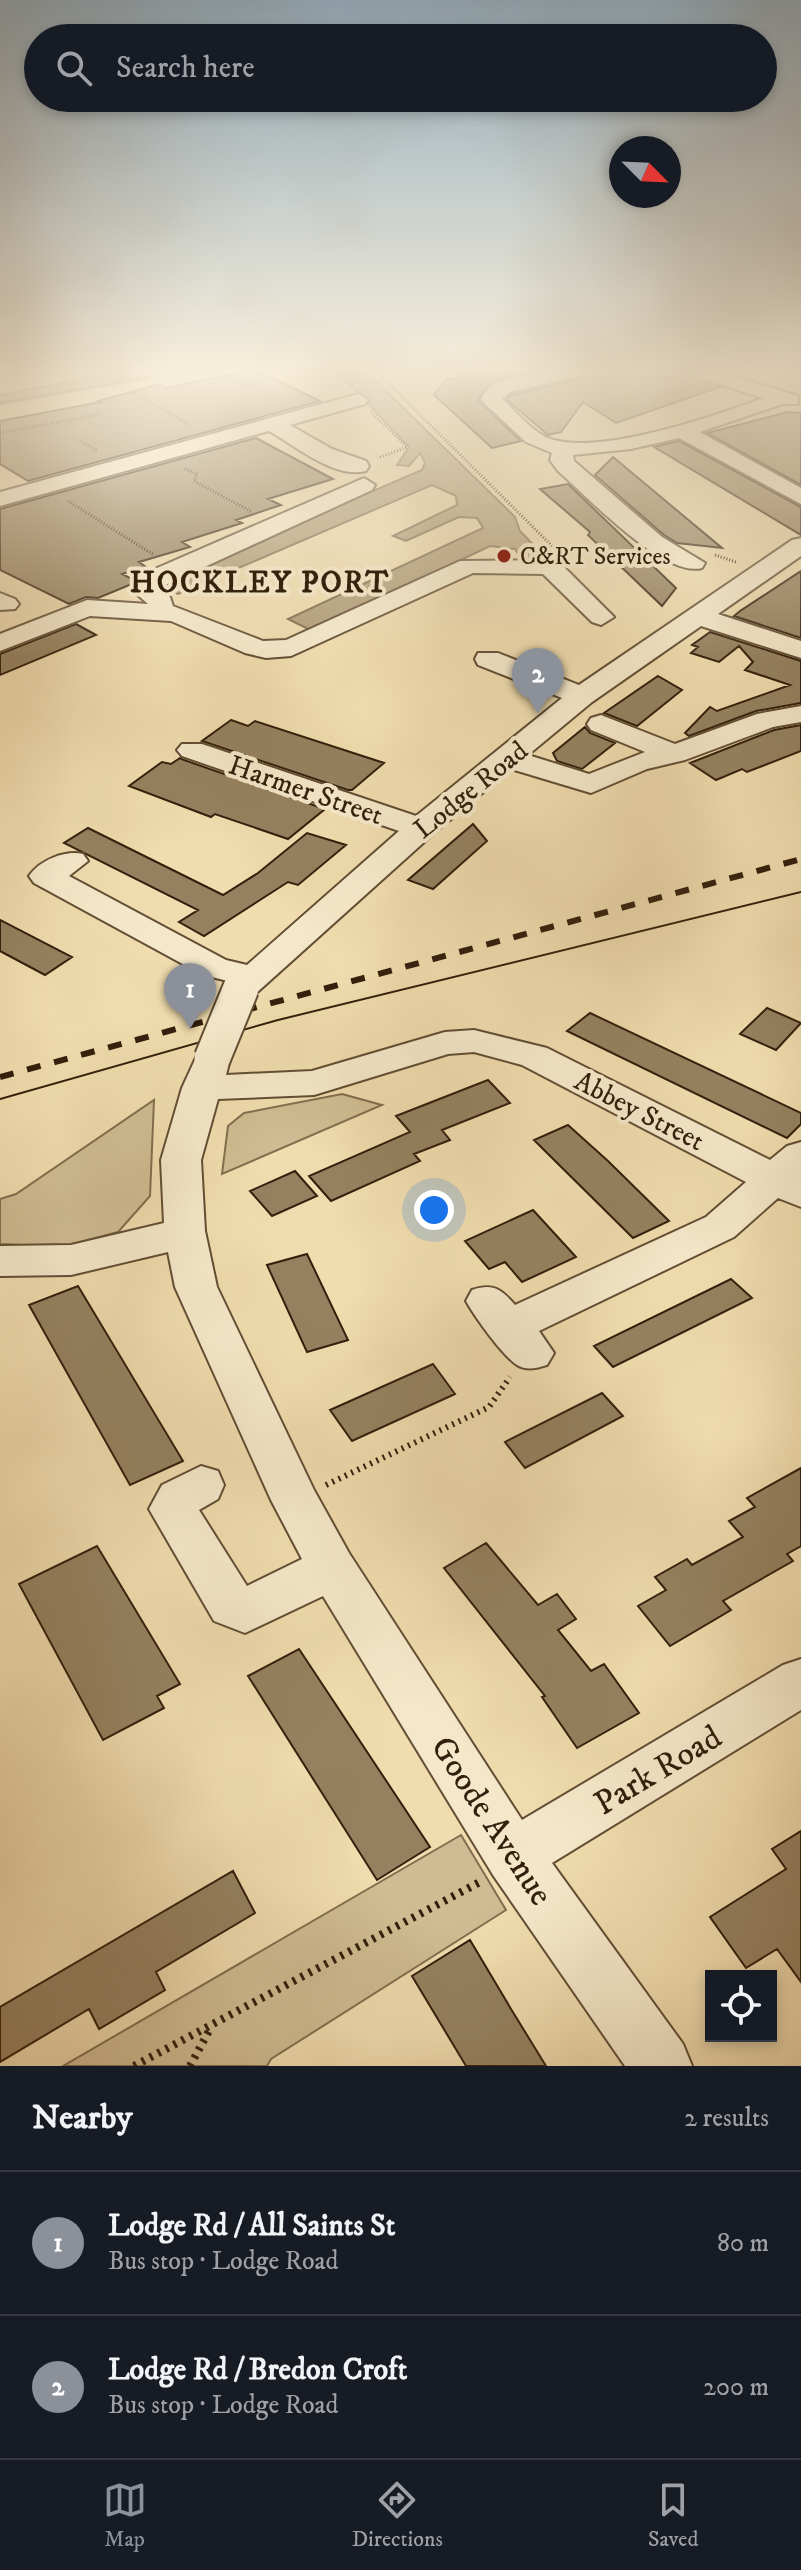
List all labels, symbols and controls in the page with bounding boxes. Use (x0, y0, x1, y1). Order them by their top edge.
search box (24, 24, 777, 112)
icon: search (52, 46, 96, 90)
text: Search here (116, 50, 255, 87)
north arrow (609, 136, 681, 208)
place label: C&RT Services (520, 542, 671, 572)
marker: C&RT Services (495, 547, 513, 565)
district label: HOCKLEY PORT (130, 565, 390, 602)
pin: 2 (512, 648, 564, 714)
street label: Lodge Road (407, 733, 535, 847)
street label: Harmer Street (224, 748, 387, 833)
pin: 1 (164, 963, 216, 1029)
street label: Abbey Street (568, 1064, 710, 1159)
your location (414, 1190, 454, 1230)
street label: Park Road (587, 1716, 729, 1825)
street label: Goode Avenue (421, 1729, 562, 1914)
map controls (705, 1970, 777, 2042)
button: locate (705, 1970, 777, 2042)
text: Nearby (32, 2097, 133, 2139)
text: 2 results (684, 2102, 769, 2135)
text: Lodge Rd / All Saints St (108, 2208, 395, 2245)
text: 1 (53, 2227, 63, 2260)
text: 80 m (717, 2227, 769, 2260)
text: Bus stop · Lodge Road (108, 2245, 339, 2278)
text: Lodge Rd / Bredon Croft (108, 2352, 407, 2389)
text: 2 (52, 2371, 64, 2404)
text: 200 m (703, 2371, 769, 2404)
text: Bus stop · Lodge Road (108, 2389, 339, 2422)
tab: Map (103, 2478, 147, 2553)
tab: Directions (352, 2478, 443, 2553)
tab: Saved (648, 2478, 698, 2553)

